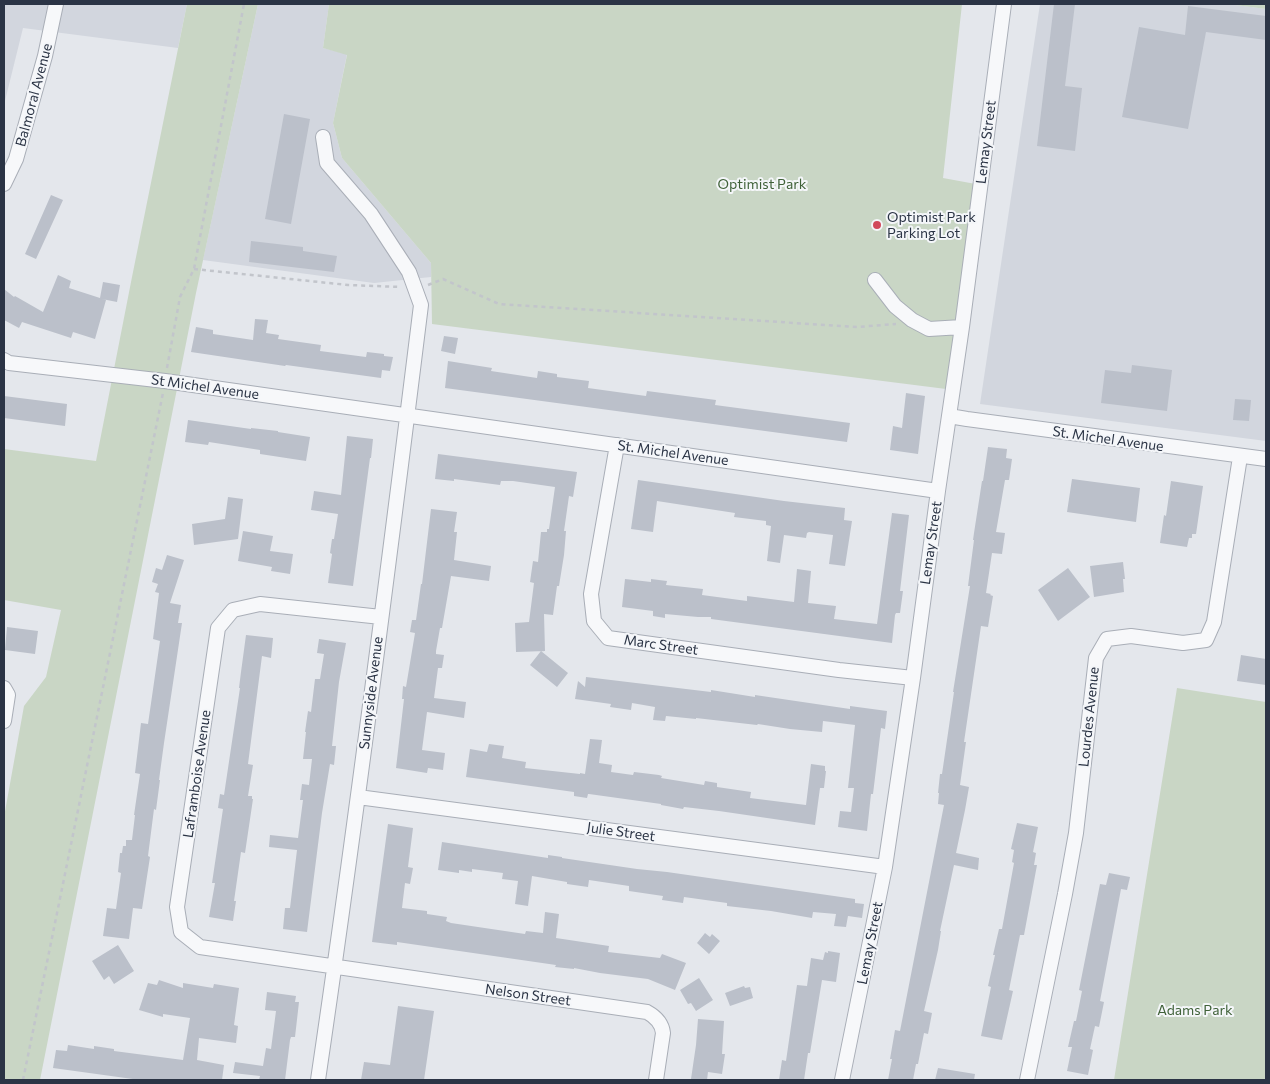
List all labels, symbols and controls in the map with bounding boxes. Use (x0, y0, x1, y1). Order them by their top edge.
street label: Balmoral Avenue (12, 42, 56, 148)
street label: Lemay Street (973, 99, 999, 185)
park label: Optimist Park (718, 176, 806, 192)
place label: Optimist Park Parking Lot (887, 209, 976, 242)
marker: Optimist Park Parking Lot (871, 219, 883, 231)
street label: St Michel Avenue (150, 371, 260, 403)
street label: St. Michel Avenue (1051, 423, 1165, 455)
street label: St. Michel Avenue (616, 437, 730, 469)
street label: Lemay Street (917, 500, 945, 586)
street label: Marc Street (623, 631, 699, 659)
street label: Sunnyside Avenue (356, 635, 386, 751)
street label: Lourdes Avenue (1075, 666, 1103, 768)
street label: Laframboise Avenue (180, 709, 214, 839)
street label: Julie Street (586, 819, 656, 845)
street label: Lemay Street (854, 900, 886, 986)
street label: Nelson Street (484, 981, 572, 1009)
park label: Adams Park (1157, 1002, 1233, 1018)

